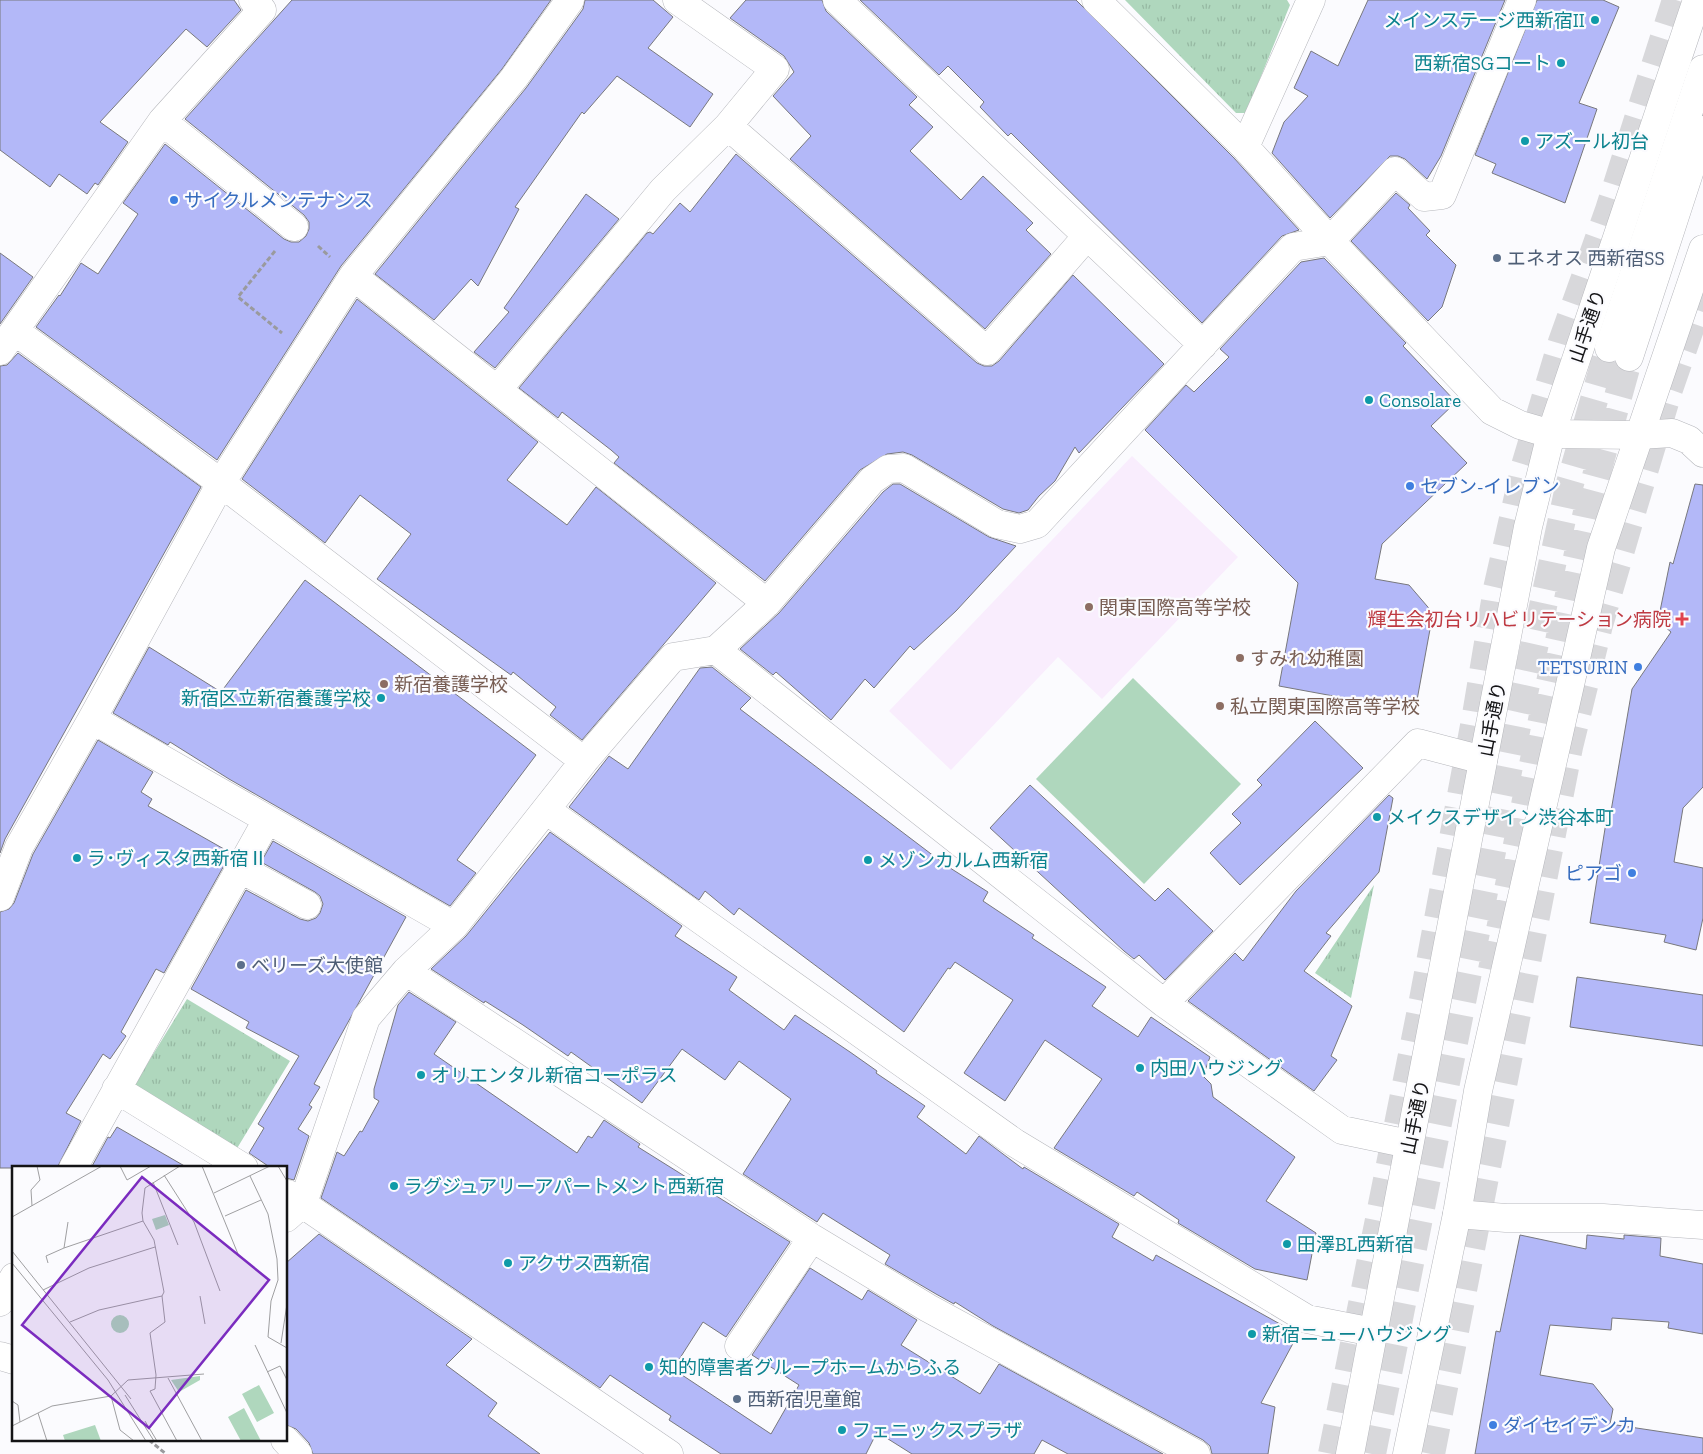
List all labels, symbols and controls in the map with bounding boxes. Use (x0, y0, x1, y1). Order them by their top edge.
place label: メインステージ西新宿II (1384, 9, 1585, 32)
marker: メインステージ西新宿II (1589, 14, 1601, 26)
place label: 西新宿SGコート (1414, 52, 1551, 75)
marker: 西新宿SGコート (1555, 57, 1567, 69)
place label: アズール初台 (1535, 130, 1649, 153)
marker: アズール初台 (1519, 135, 1531, 147)
place label: サイクルメンテナンス (184, 189, 373, 212)
marker: サイクルメンテナンス (168, 194, 180, 206)
place label: エネオス 西新宿SS (1507, 247, 1665, 270)
marker: エネオス 西新宿SS (1491, 252, 1503, 264)
street label: 山手通り (1564, 286, 1611, 366)
place label: Consolare (1379, 389, 1461, 412)
marker: Consolare (1363, 394, 1375, 406)
place label: セブン-イレブン (1420, 475, 1560, 498)
marker: セブン-イレブン (1404, 480, 1416, 492)
place label: 関東国際高等学校 (1099, 596, 1251, 619)
marker: 関東国際高等学校 (1083, 601, 1095, 613)
place label: 輝生会初台リハビリテーション病院 (1367, 608, 1671, 631)
marker: 輝生会初台リハビリテーション病院 (1675, 612, 1689, 626)
place label: すみれ幼稚園 (1250, 647, 1364, 670)
marker: すみれ幼稚園 (1234, 652, 1246, 664)
place label: TETSURIN (1538, 656, 1628, 679)
marker: TETSURIN (1632, 661, 1644, 673)
place label: 新宿養護学校 (394, 673, 508, 696)
marker: 新宿養護学校 (378, 678, 390, 690)
street label: 山手通り (1474, 680, 1511, 759)
place label: 新宿区立新宿養護学校 (181, 687, 371, 710)
marker: 新宿区立新宿養護学校 (375, 692, 387, 704)
place label: 私立関東国際高等学校 (1230, 695, 1420, 718)
marker: 私立関東国際高等学校 (1214, 700, 1226, 712)
place label: メイクスデザイン渋谷本町 (1387, 806, 1614, 829)
marker: メイクスデザイン渋谷本町 (1371, 811, 1383, 823)
place label: ラ･ヴィスタ西新宿Ⅱ (87, 847, 268, 870)
place label: メゾンカルム西新宿 (878, 849, 1049, 872)
marker: ラ･ヴィスタ西新宿Ⅱ (71, 852, 83, 864)
marker: メゾンカルム西新宿 (862, 854, 874, 866)
place label: ピアゴ (1565, 862, 1622, 885)
marker: ピアゴ (1626, 867, 1638, 879)
place label: ベリーズ大使館 (251, 954, 383, 977)
marker: ベリーズ大使館 (235, 959, 247, 971)
place label: 内田ハウジング (1150, 1057, 1283, 1080)
marker: 内田ハウジング (1134, 1062, 1146, 1074)
place label: オリエンタル新宿コーポラス (431, 1064, 678, 1087)
marker: オリエンタル新宿コーポラス (415, 1069, 427, 1081)
street label: 山手通り (1396, 1078, 1435, 1157)
inset map (12, 1166, 288, 1442)
place label: ラグジュアリーアパートメント西新宿 (404, 1175, 724, 1198)
marker: ラグジュアリーアパートメント西新宿 (388, 1180, 400, 1192)
place label: 田澤BL西新宿 (1297, 1233, 1414, 1256)
marker: 田澤BL西新宿 (1281, 1238, 1293, 1250)
place label: アクサス西新宿 (518, 1252, 650, 1275)
marker: アクサス西新宿 (502, 1257, 514, 1269)
place label: 新宿ニューハウジング (1262, 1323, 1452, 1346)
marker: 新宿ニューハウジング (1246, 1328, 1258, 1340)
place label: 知的障害者グループホームからふる (659, 1356, 961, 1379)
marker: 知的障害者グループホームからふる (643, 1361, 655, 1373)
place label: 西新宿児童館 (747, 1388, 861, 1411)
marker: 西新宿児童館 (731, 1393, 743, 1405)
place label: ダイセイデンカ (1503, 1414, 1636, 1437)
place label: フェニックスプラザ (852, 1419, 1022, 1442)
marker: ダイセイデンカ (1487, 1419, 1499, 1431)
marker: フェニックスプラザ (836, 1424, 848, 1436)

